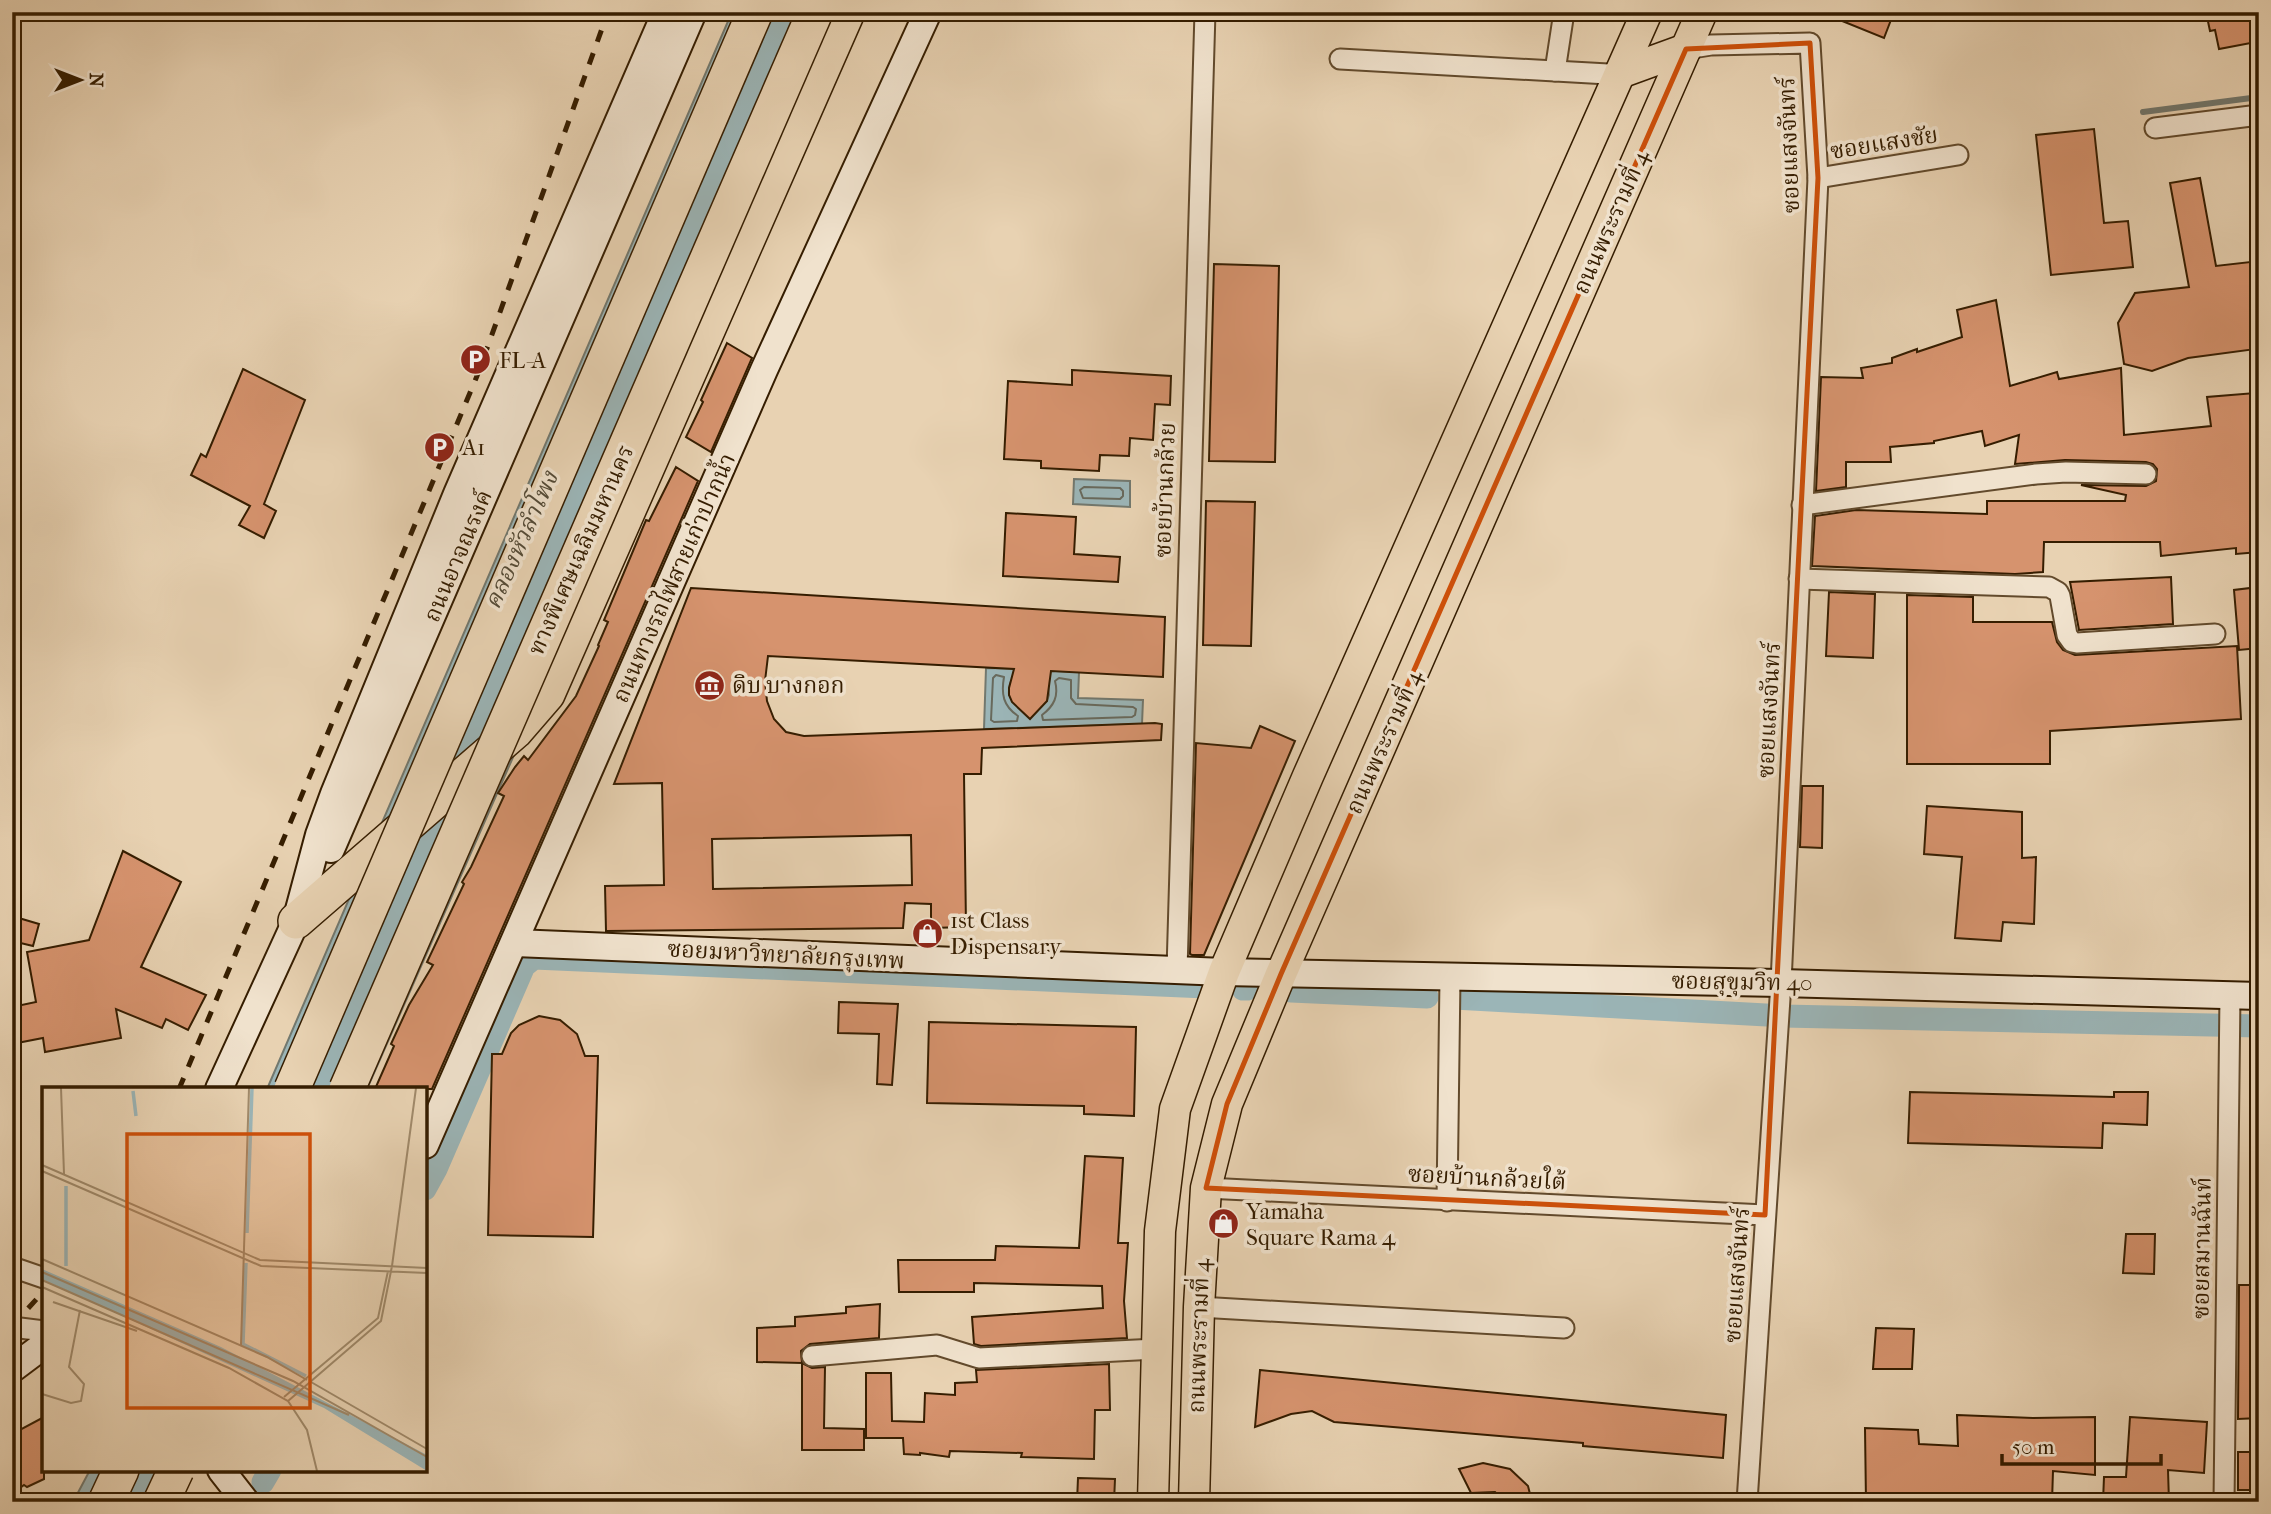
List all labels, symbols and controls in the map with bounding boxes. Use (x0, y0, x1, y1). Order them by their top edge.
north arrow (46, 46, 116, 116)
text: N (85, 73, 107, 88)
street label: ซอยแสงจันทร์ (1773, 76, 1805, 214)
street label: ซอยแสงชัย (1828, 121, 1940, 165)
street label: ถนนพระรามที่ 4 (1564, 143, 1655, 298)
parking icon: FL-A (459, 343, 493, 377)
place label: FL-A (499, 347, 547, 374)
street label: ซอยบ้านกล้วย (1149, 422, 1181, 558)
parking icon: A1 (422, 430, 456, 464)
place label: A1 (461, 434, 485, 461)
street label: ทางพิเศษเฉลิมมหานคร (523, 441, 639, 659)
street label: ถนนทางรถไฟสายเก่าปากน้ำ (603, 448, 741, 707)
water label: คลองหัวลำโพง (475, 465, 564, 613)
street label: ถนนอาจณรงค์ (418, 486, 498, 626)
street label: ซอยแสงจันทร์ (1752, 641, 1786, 779)
street label: ถนนพระรามที่ 4 (1337, 663, 1428, 818)
museum icon: ดิบ บางกอก (692, 668, 726, 702)
place label: ดิบ บางกอก (732, 672, 845, 699)
place label: 1st Class Dispensary (950, 907, 1062, 960)
shop icon: 1st Class Dispensary (910, 916, 944, 950)
street label: ซอยมหาวิทยาลัยกรุงเทพ (667, 935, 905, 976)
street label: ซอยสุขุมวิท 40 (1671, 967, 1813, 998)
inset map (42, 1087, 427, 1472)
street label: ซอยบ้านกล้วยใต้ (1407, 1157, 1567, 1196)
street label: ซอยสมานฉันท์ (2187, 1177, 2217, 1319)
place label: Yamaha Square Rama 4 (1245, 1198, 1397, 1251)
street label: ซอยแสงจันทร์ (1719, 1206, 1755, 1344)
shop icon: Yamaha Square Rama 4 (1206, 1207, 1240, 1241)
street label: ถนนพระรามที่ 4 (1179, 1257, 1215, 1414)
scale bar (2002, 1423, 2161, 1467)
text: 50 m (2012, 1435, 2055, 1459)

